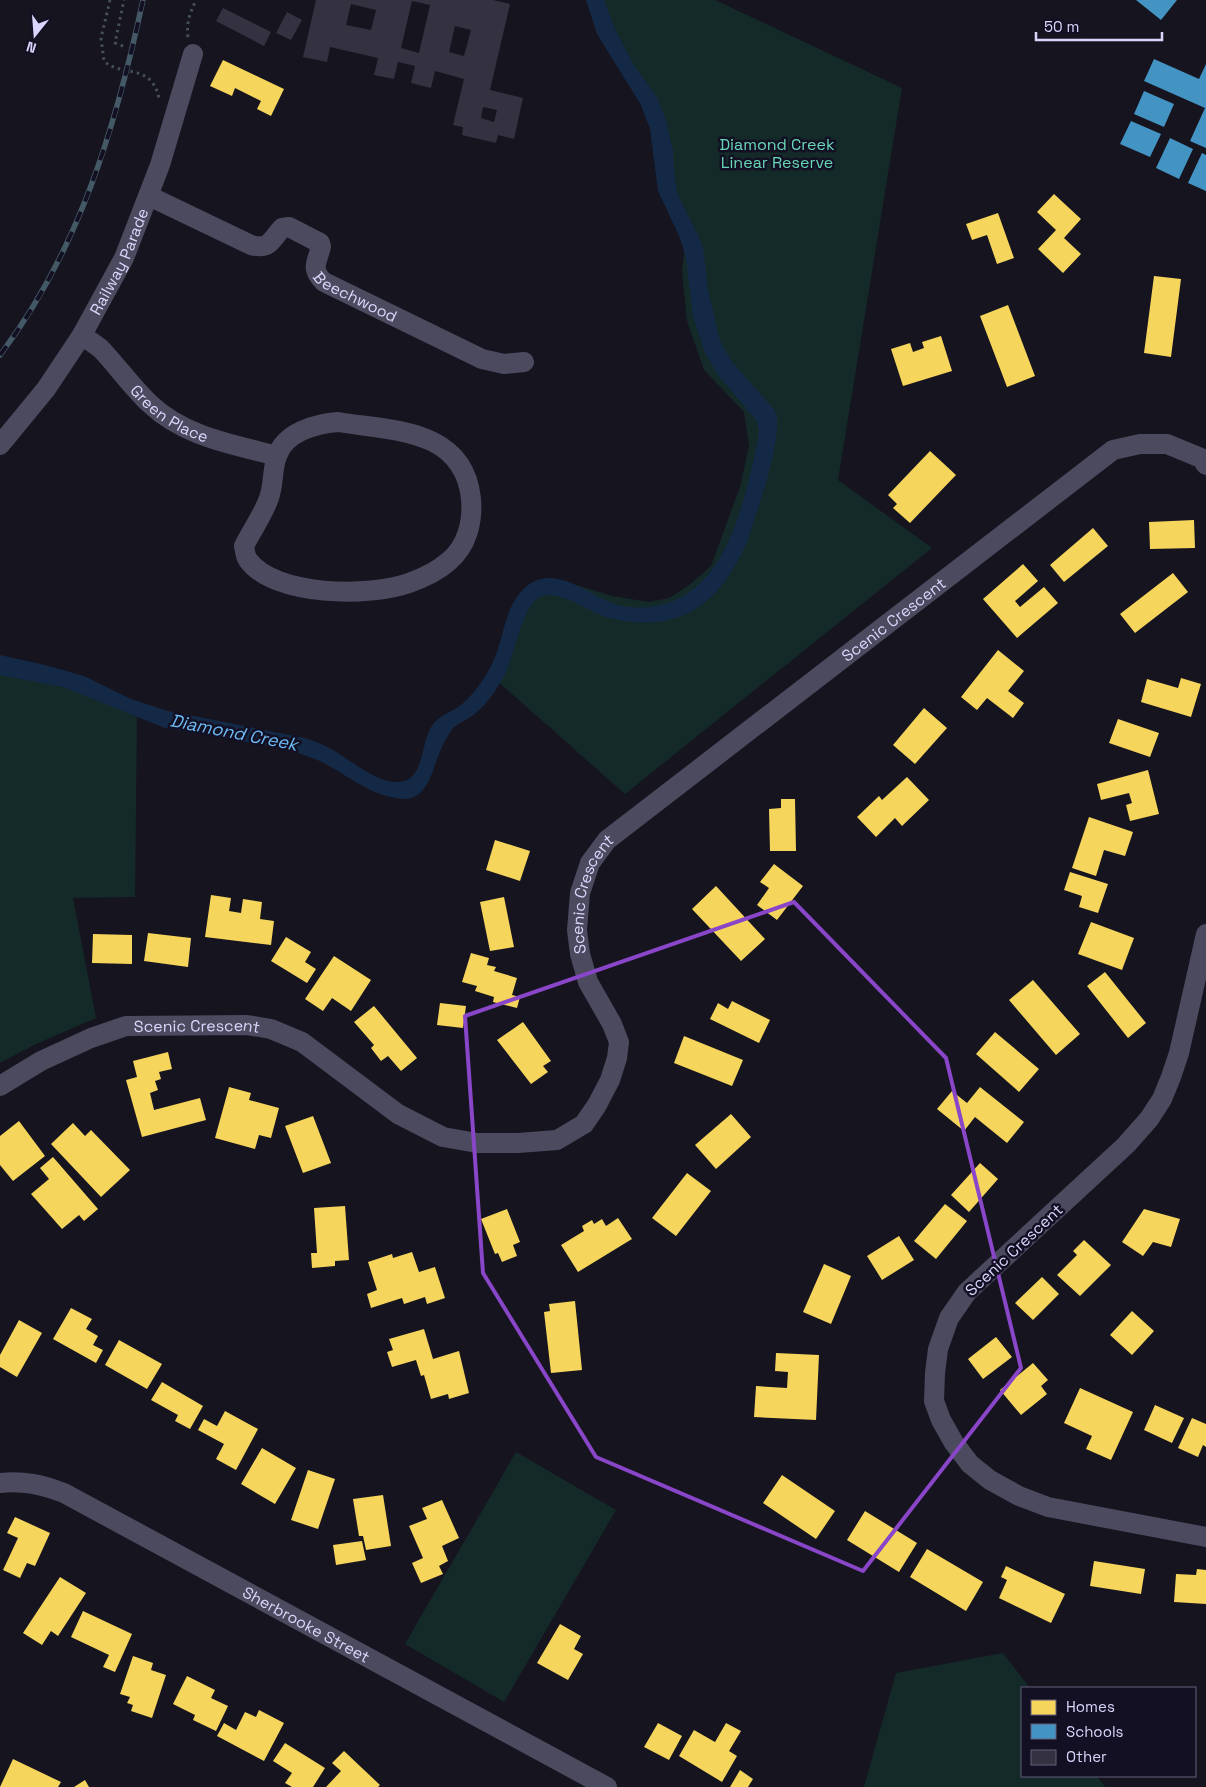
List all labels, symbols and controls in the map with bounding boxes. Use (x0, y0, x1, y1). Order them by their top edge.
north arrow (10, 10, 60, 60)
scale bar (1036, 10, 1162, 42)
text: 50 m (1044, 17, 1079, 36)
text: N (24, 37, 38, 57)
park label: Diamond Creek Linear Reserve (719, 134, 835, 173)
street label: Railway Parade (85, 205, 153, 318)
street label: Beechwood (308, 267, 401, 327)
street label: Green Place (126, 380, 211, 447)
street label: Scenic Crescent (837, 572, 950, 666)
water label: Diamond Creek (168, 708, 302, 756)
street label: Scenic Crescent (566, 829, 617, 955)
street label: Scenic Crescent (134, 1014, 262, 1038)
street label: Scenic Crescent (961, 1199, 1067, 1301)
street label: Sherbrooke Street (239, 1581, 374, 1667)
legend (1021, 1687, 1196, 1777)
text: Homes (1066, 1697, 1115, 1716)
text: Schools (1066, 1722, 1124, 1741)
text: Other (1066, 1747, 1107, 1766)

